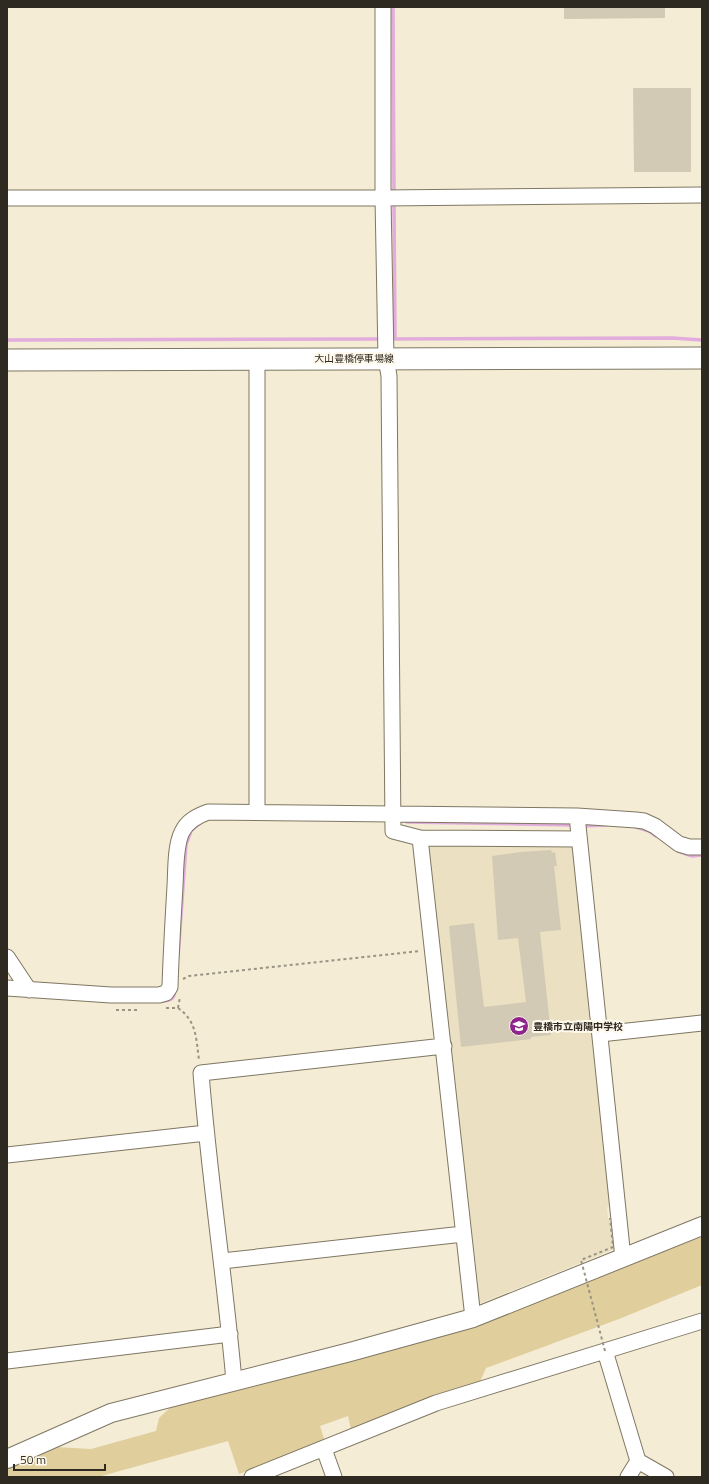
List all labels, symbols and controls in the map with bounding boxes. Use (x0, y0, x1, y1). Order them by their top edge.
street label: 大山豊橋停車場線 (314, 351, 394, 366)
school or university icon: 豊橋市立南陽中学校 (508, 1015, 530, 1037)
place label: 豊橋市立南陽中学校 (533, 1019, 623, 1034)
scale bar (14, 1446, 105, 1472)
text: 50 m (20, 1450, 46, 1469)

